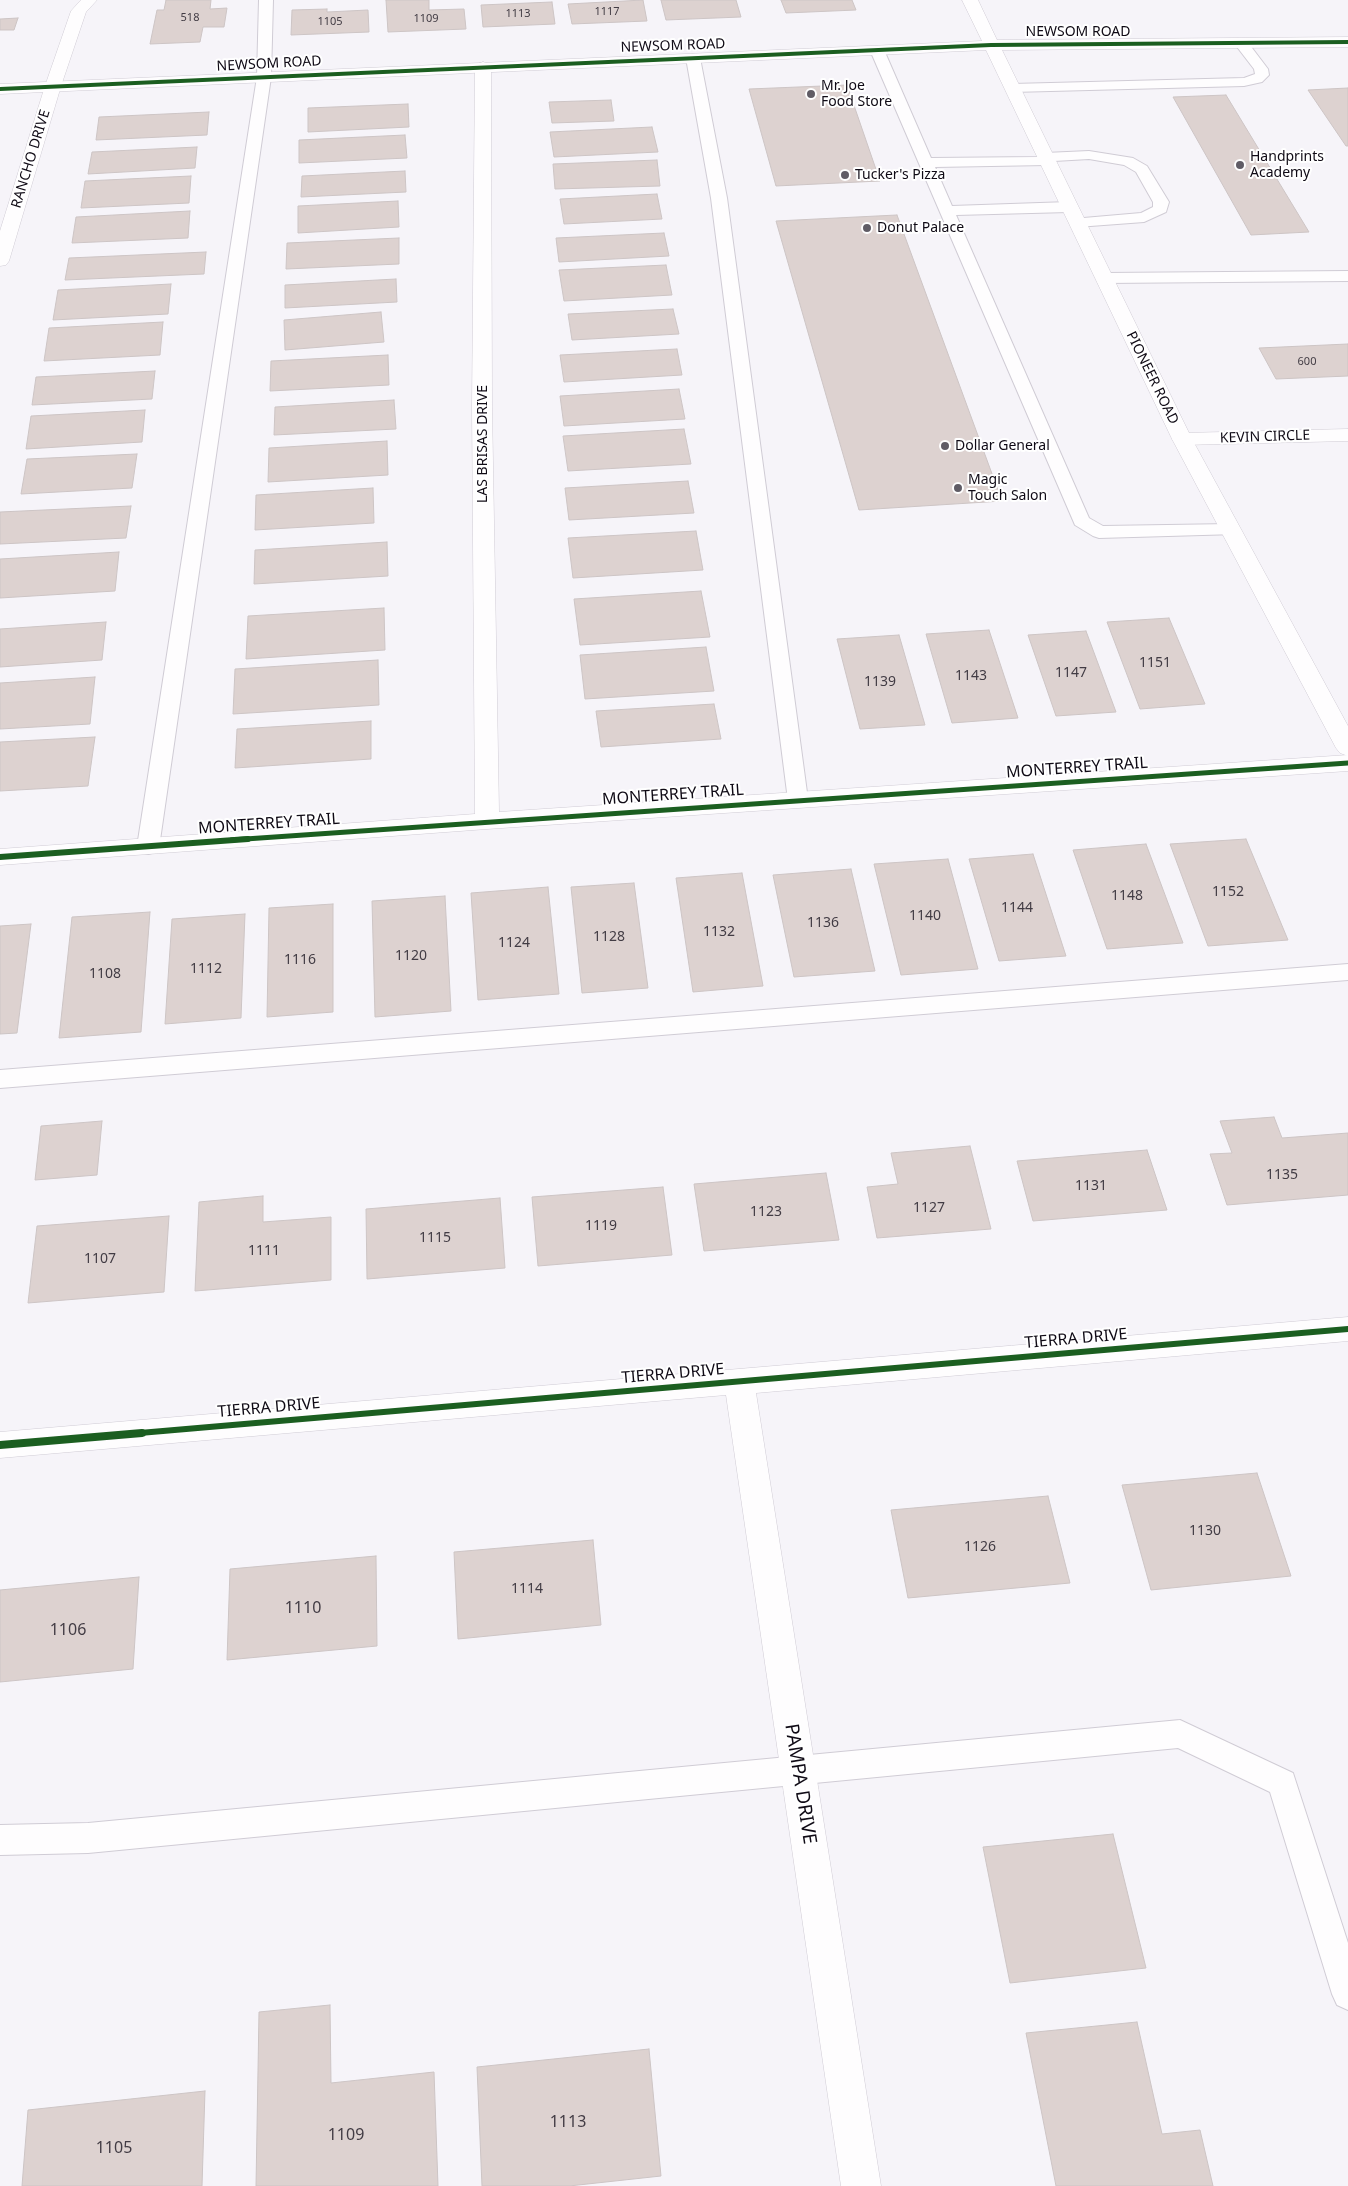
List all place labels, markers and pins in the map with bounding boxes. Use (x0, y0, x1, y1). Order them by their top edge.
place label: Mr. Joe Food Store (821, 78, 892, 110)
marker: Mr. Joe Food Store (805, 88, 817, 100)
place label: Handprints Academy (1250, 149, 1324, 182)
marker: Handprints Academy (1234, 159, 1246, 171)
place label: Tucker's Pizza (855, 167, 945, 183)
marker: Tucker's Pizza (839, 169, 851, 181)
place label: Donut Palace (877, 220, 964, 236)
marker: Donut Palace (861, 222, 873, 234)
place label: Dollar General (955, 438, 1050, 454)
marker: Dollar General (939, 440, 951, 452)
place label: Magic Touch Salon (968, 472, 1047, 504)
marker: Magic Touch Salon (952, 482, 964, 494)

